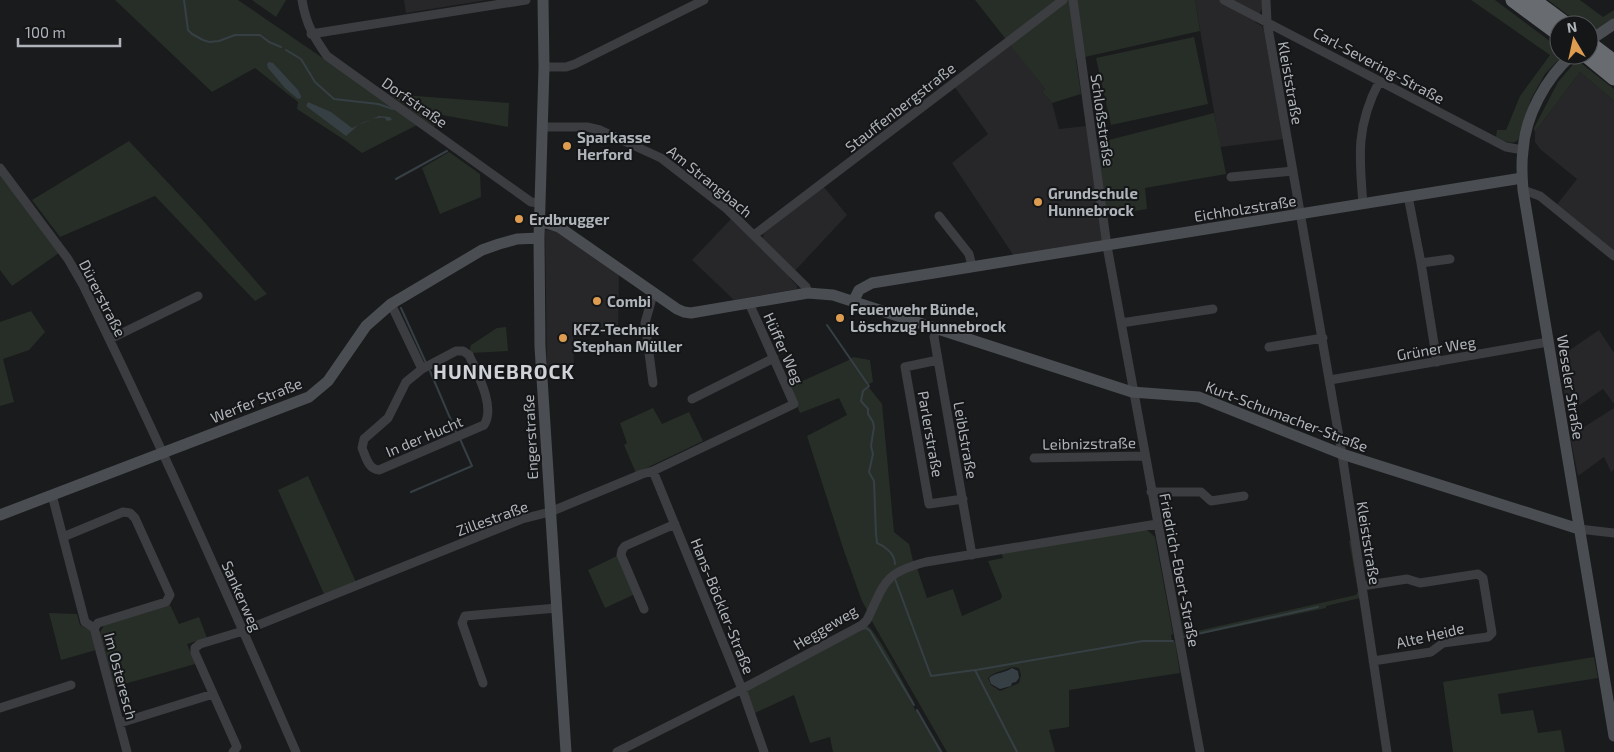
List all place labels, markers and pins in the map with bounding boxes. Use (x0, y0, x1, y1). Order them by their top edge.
place label: Sparkasse Herford (577, 128, 651, 163)
marker: Sparkasse Herford (561, 140, 573, 152)
place label: Grundschule Hunnebrock (1048, 184, 1138, 219)
marker: Grundschule Hunnebrock (1032, 196, 1044, 208)
place label: Erdbrugger (529, 210, 610, 228)
marker: Erdbrugger (513, 213, 525, 225)
place label: Combi (607, 292, 651, 310)
marker: Combi (591, 295, 603, 307)
place label: Feuerwehr Bünde, Löschzug Hunnebrock (850, 300, 1007, 335)
marker: Feuerwehr Bünde, Löschzug Hunnebrock (834, 312, 846, 324)
place label: KFZ-Technik Stephan Müller (573, 320, 683, 355)
marker: KFZ-Technik Stephan Müller (557, 332, 569, 344)

